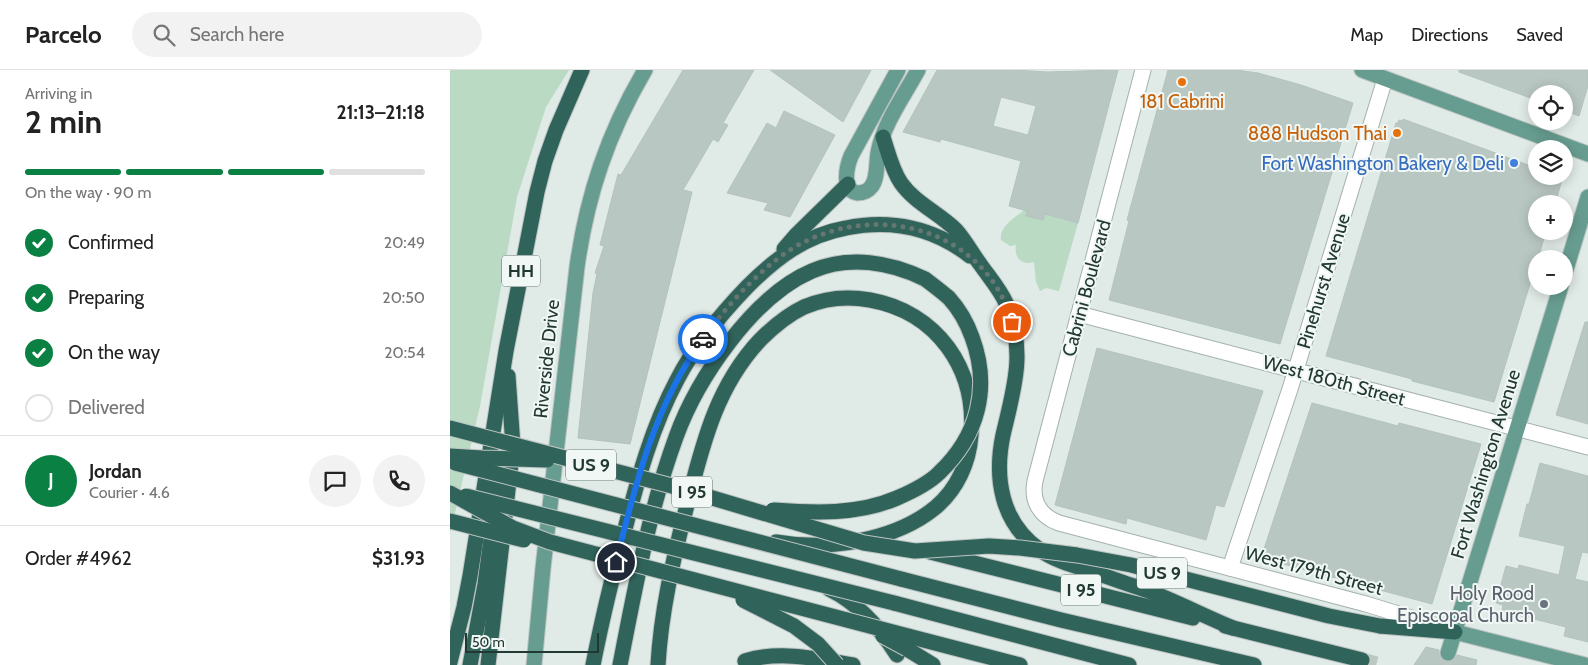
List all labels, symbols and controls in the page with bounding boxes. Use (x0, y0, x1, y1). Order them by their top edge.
search box (132, 12, 482, 57)
text: Parcelo (25, 20, 102, 49)
icon: search (150, 21, 178, 49)
text: Search here (190, 23, 284, 46)
text: Map (1350, 24, 1383, 46)
text: Directions (1411, 24, 1488, 46)
text: Saved (1516, 24, 1563, 46)
marker: 181 Cabrini (1176, 76, 1188, 88)
text: Arriving in (25, 84, 92, 103)
map controls (1528, 85, 1573, 295)
button: locate (1528, 85, 1573, 130)
place label: 181 Cabrini (1140, 90, 1224, 113)
text: 21:13–21:18 (336, 101, 425, 124)
text: 2 min (25, 102, 102, 141)
place label: 888 Hudson Thai (1248, 122, 1387, 145)
marker: 888 Hudson Thai (1391, 127, 1403, 139)
button: layers (1528, 140, 1573, 185)
place label: Fort Washington Bakery & Deli (1262, 152, 1504, 175)
marker: Fort Washington Bakery & Deli (1508, 157, 1520, 169)
text: On the way · 90 m (25, 183, 151, 202)
button: + (1528, 195, 1573, 240)
street label: Pinehurst Avenue (1292, 210, 1355, 352)
street label: Cabrini Boulevard (1057, 217, 1116, 359)
icon: check (25, 229, 53, 257)
text: Confirmed (68, 231, 154, 254)
text: 20:49 (384, 233, 425, 252)
button: − (1528, 250, 1573, 295)
road number: HH (502, 256, 540, 287)
icon: check (25, 284, 53, 312)
text: Preparing (68, 286, 144, 309)
text: 20:50 (382, 288, 425, 307)
street label: Riverside Drive (529, 298, 564, 420)
pin (991, 301, 1033, 343)
icon: bag (998, 308, 1026, 336)
courier (678, 314, 728, 364)
icon: car (689, 325, 717, 353)
icon: check (25, 339, 53, 367)
text: On the way (68, 341, 160, 364)
text: 20:54 (384, 343, 425, 362)
street label: West 180th Street (1260, 350, 1408, 411)
street label: Fort Washington Avenue (1446, 366, 1525, 562)
text: Delivered (68, 396, 145, 419)
road number: US 9 (566, 450, 616, 480)
button: chat (309, 455, 361, 507)
button: phone (373, 455, 425, 507)
text: Jordan (89, 460, 142, 483)
text: J (48, 469, 54, 492)
road number: I 95 (672, 477, 712, 508)
text: Courier · 4.6 (89, 483, 170, 502)
pin (595, 541, 637, 583)
street label: West 179th Street (1242, 541, 1386, 600)
text: Order #4962 (25, 547, 132, 570)
text: $31.93 (372, 547, 425, 570)
icon: home (602, 548, 630, 576)
road number: US 9 (1137, 558, 1187, 588)
road number: I 95 (1061, 574, 1101, 606)
place label: Holy Rood Episcopal Church (1397, 582, 1534, 627)
marker: Holy Rood Episcopal Church (1538, 598, 1550, 610)
scale bar (465, 630, 599, 653)
text: 50 m (472, 633, 505, 651)

